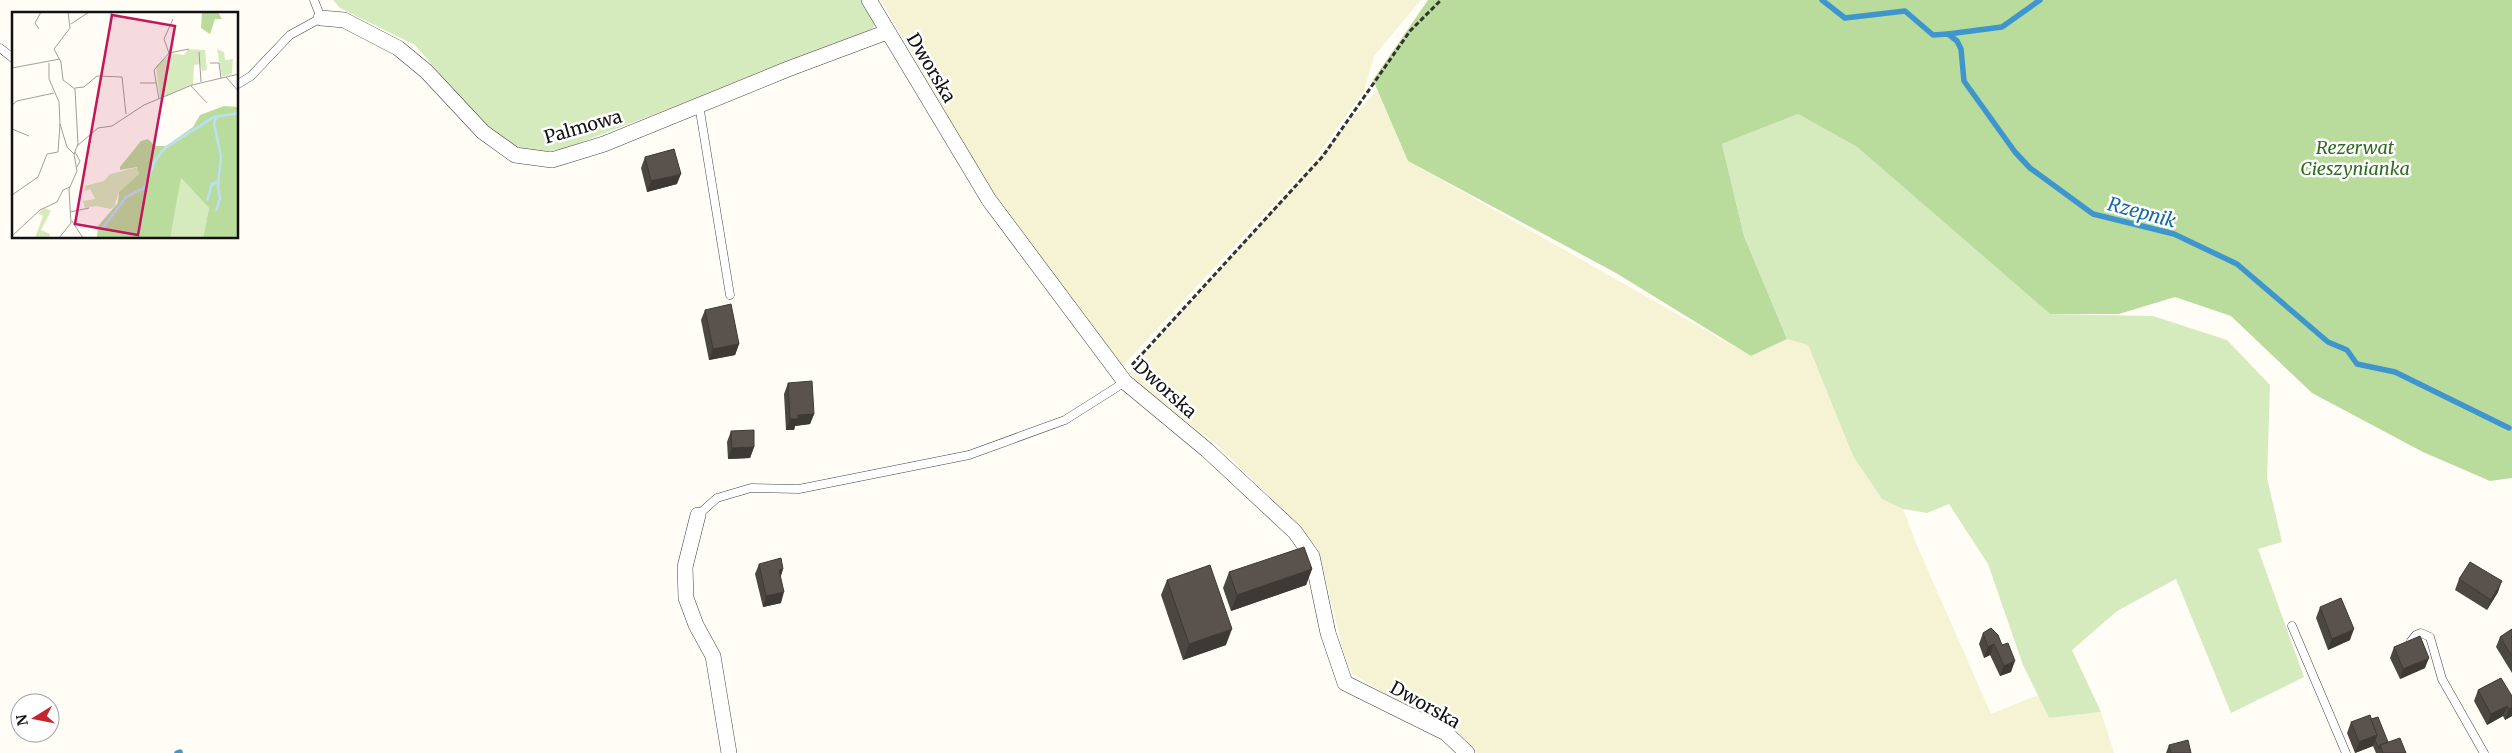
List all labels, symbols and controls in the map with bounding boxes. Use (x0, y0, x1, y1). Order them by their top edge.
inset map (12, 12, 239, 239)
street label: Dworska (902, 29, 961, 107)
street label: Palmowa (541, 104, 625, 149)
park label: Rezerwat Cieszynianka (2300, 136, 2410, 180)
water label: Rzepnik (2105, 191, 2179, 233)
street label: Dworska (1129, 354, 1202, 423)
street label: Dworska (1386, 676, 1465, 733)
north arrow (10, 693, 60, 743)
text: N (12, 713, 32, 727)

